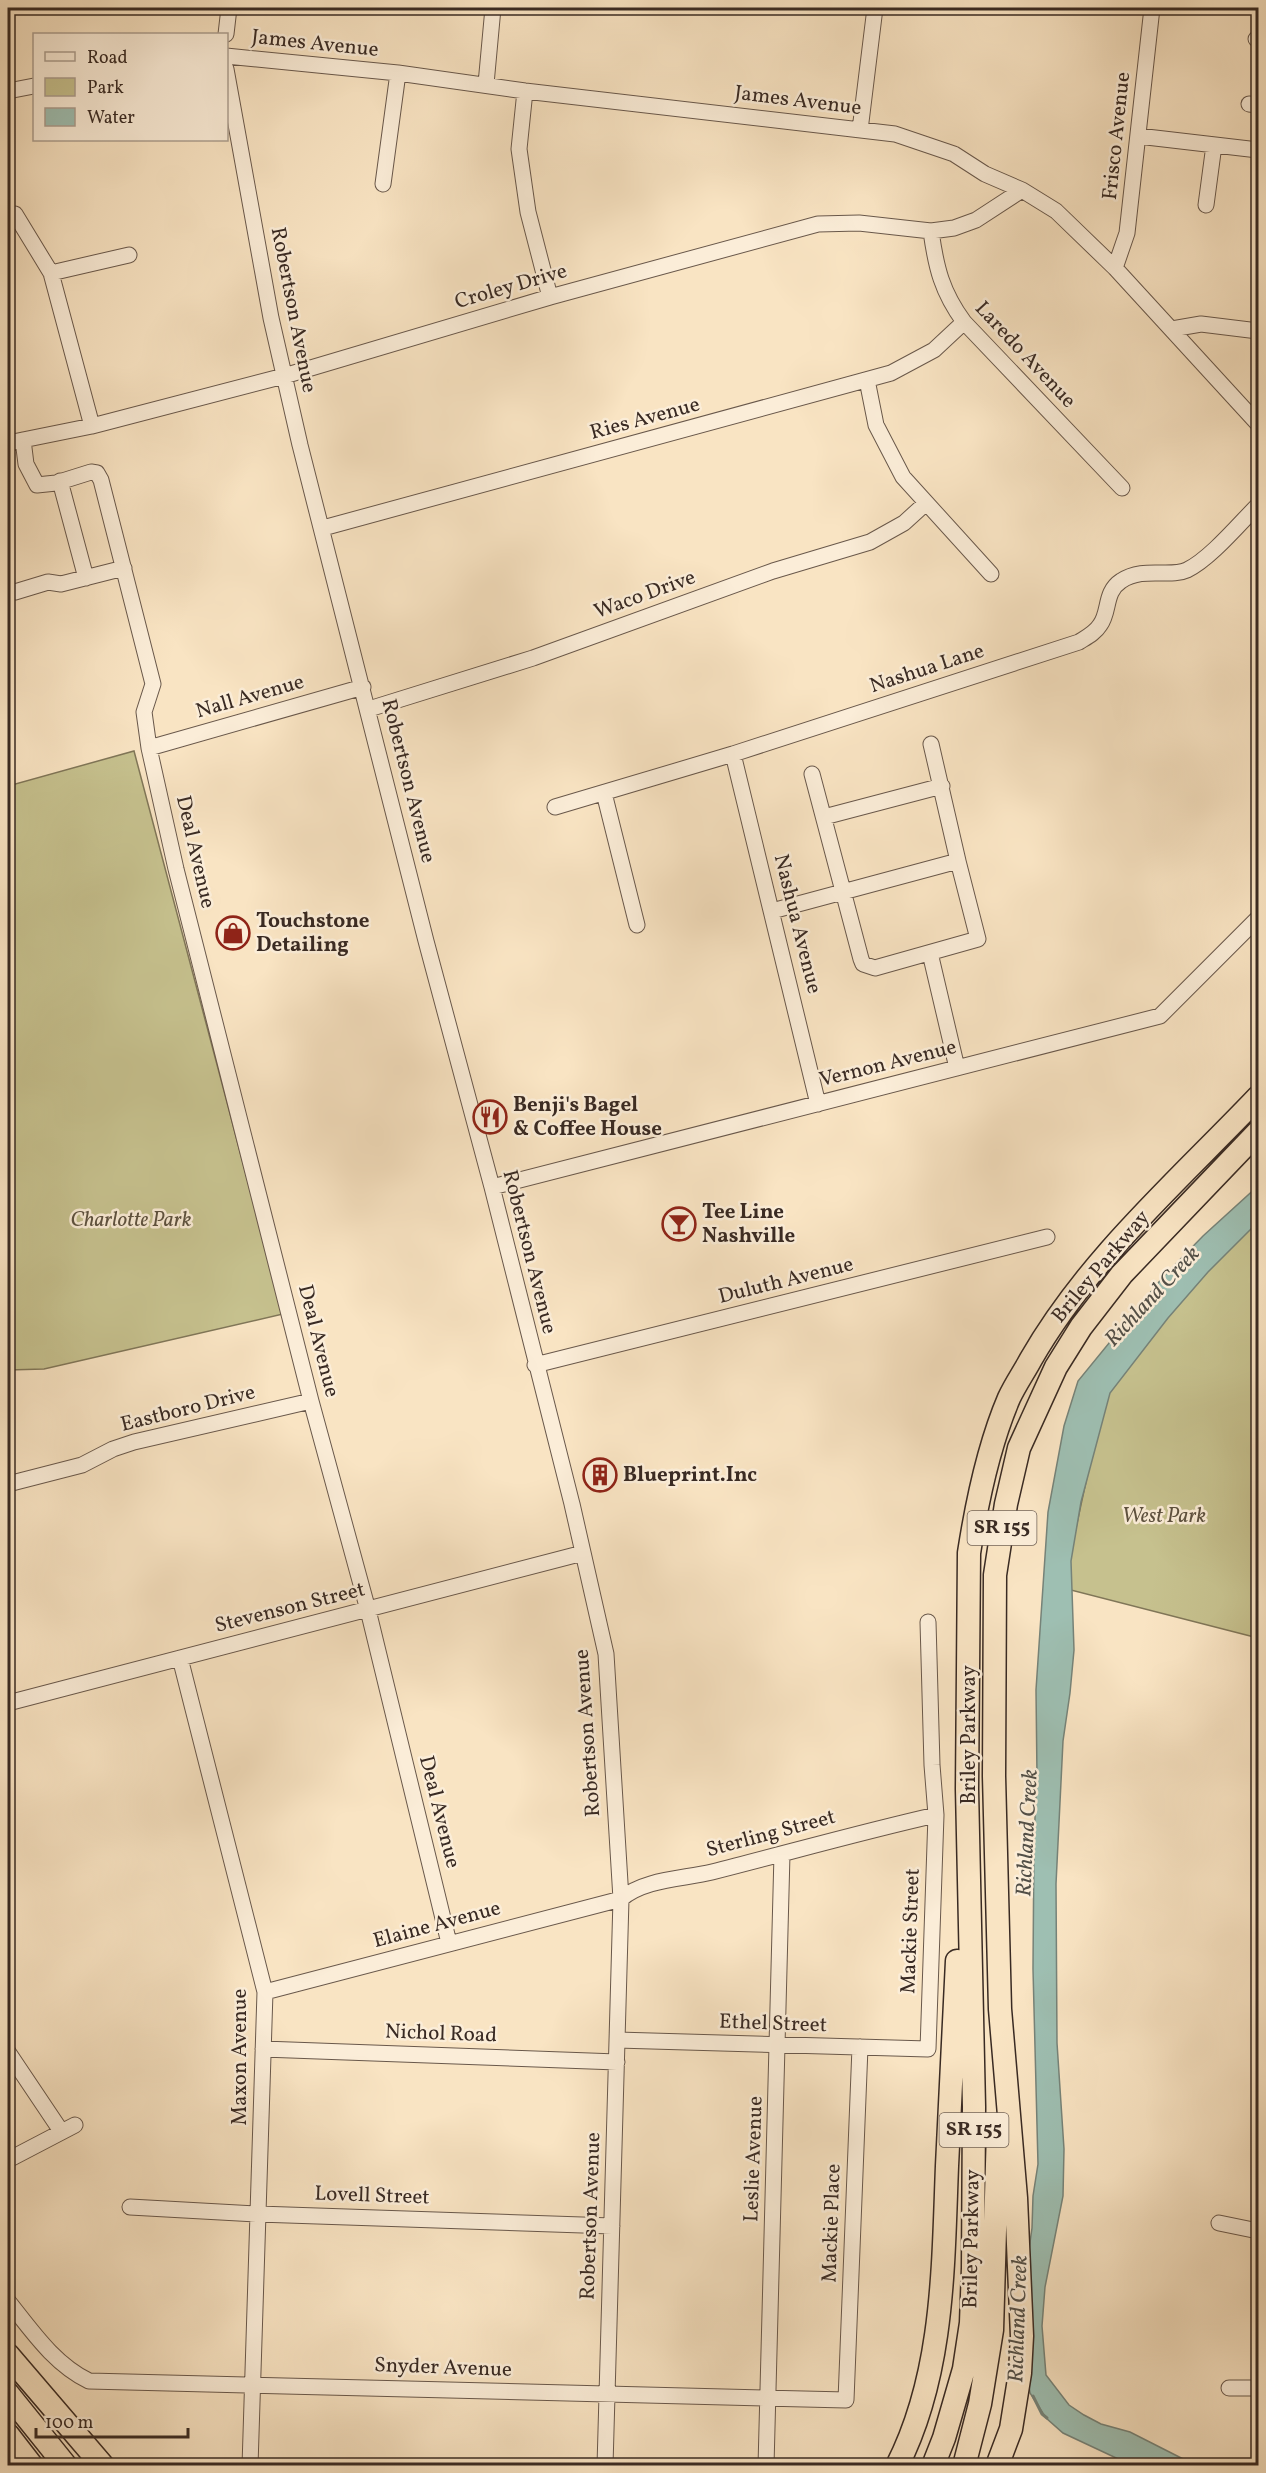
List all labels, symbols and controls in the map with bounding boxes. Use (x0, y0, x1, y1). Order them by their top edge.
street label: James Avenue (250, 23, 380, 65)
legend (33, 33, 228, 141)
text: Road (87, 46, 128, 71)
street label: Frisco Avenue (1096, 70, 1138, 202)
text: Park (87, 76, 124, 101)
street label: James Avenue (733, 79, 863, 123)
text: Water (87, 106, 135, 131)
street label: Robertson Avenue (263, 225, 323, 395)
street label: Croley Drive (451, 257, 571, 317)
street label: Laredo Avenue (968, 295, 1082, 415)
street label: Ries Avenue (587, 390, 703, 448)
street label: Waco Drive (590, 563, 700, 627)
street label: Nashua Lane (866, 637, 988, 701)
street label: Nall Avenue (192, 668, 308, 726)
street label: Robertson Avenue (374, 696, 442, 866)
street label: Deal Avenue (168, 793, 222, 911)
street label: Nashua Avenue (766, 851, 828, 997)
place label: Touchstone Detailing (256, 907, 369, 960)
shop icon: Touchstone Detailing (215, 915, 251, 951)
street label: Vernon Avenue (816, 1033, 960, 1095)
place label: Benji's Bagel & Coffee House (513, 1091, 662, 1144)
restaurant icon: Benji's Bagel & Coffee House (472, 1099, 508, 1135)
street label: Robertson Avenue (495, 1167, 563, 1337)
place label: Tee Line Nashville (702, 1198, 795, 1251)
street label: Briley Parkway (1045, 1204, 1157, 1330)
park label: Charlotte Park (71, 1206, 192, 1235)
bar icon: Tee Line Nashville (661, 1206, 697, 1242)
water label: Richland Creek (1098, 1240, 1208, 1354)
street label: Duluth Avenue (716, 1250, 857, 1312)
street label: Deal Avenue (290, 1282, 346, 1400)
street label: Eastboro Drive (118, 1378, 258, 1440)
building icon: Blueprint.Inc (582, 1457, 618, 1493)
place label: Blueprint.Inc (623, 1461, 757, 1490)
park label: West Park (1122, 1502, 1206, 1531)
road number: SR 155 (968, 1511, 1036, 1545)
street label: Stevenson Street (212, 1575, 368, 1641)
street label: Robertson Avenue (568, 1648, 608, 1818)
street label: Briley Parkway (955, 1665, 984, 1805)
street label: Deal Avenue (411, 1753, 467, 1871)
water label: Richland Creek (1009, 1768, 1047, 1898)
street label: Sterling Street (703, 1803, 839, 1865)
street label: Mackie Street (894, 1868, 928, 1994)
street label: Elaine Avenue (370, 1894, 504, 1956)
street label: Maxon Avenue (226, 1988, 255, 2125)
street label: Ethel Street (719, 2008, 827, 2040)
street label: Nichol Road (384, 2018, 498, 2050)
street label: Leslie Avenue (737, 2095, 771, 2223)
road number: SR 155 (940, 2113, 1008, 2147)
street label: Robertson Avenue (574, 2131, 608, 2301)
street label: Mackie Place (815, 2163, 849, 2283)
street label: Briley Parkway (956, 2168, 988, 2309)
street label: Lovell Street (314, 2179, 430, 2213)
water label: Richland Creek (1001, 2255, 1037, 2383)
street label: Snyder Avenue (374, 2351, 512, 2385)
scale bar (36, 2401, 188, 2439)
text: 100 m (45, 2411, 94, 2436)

